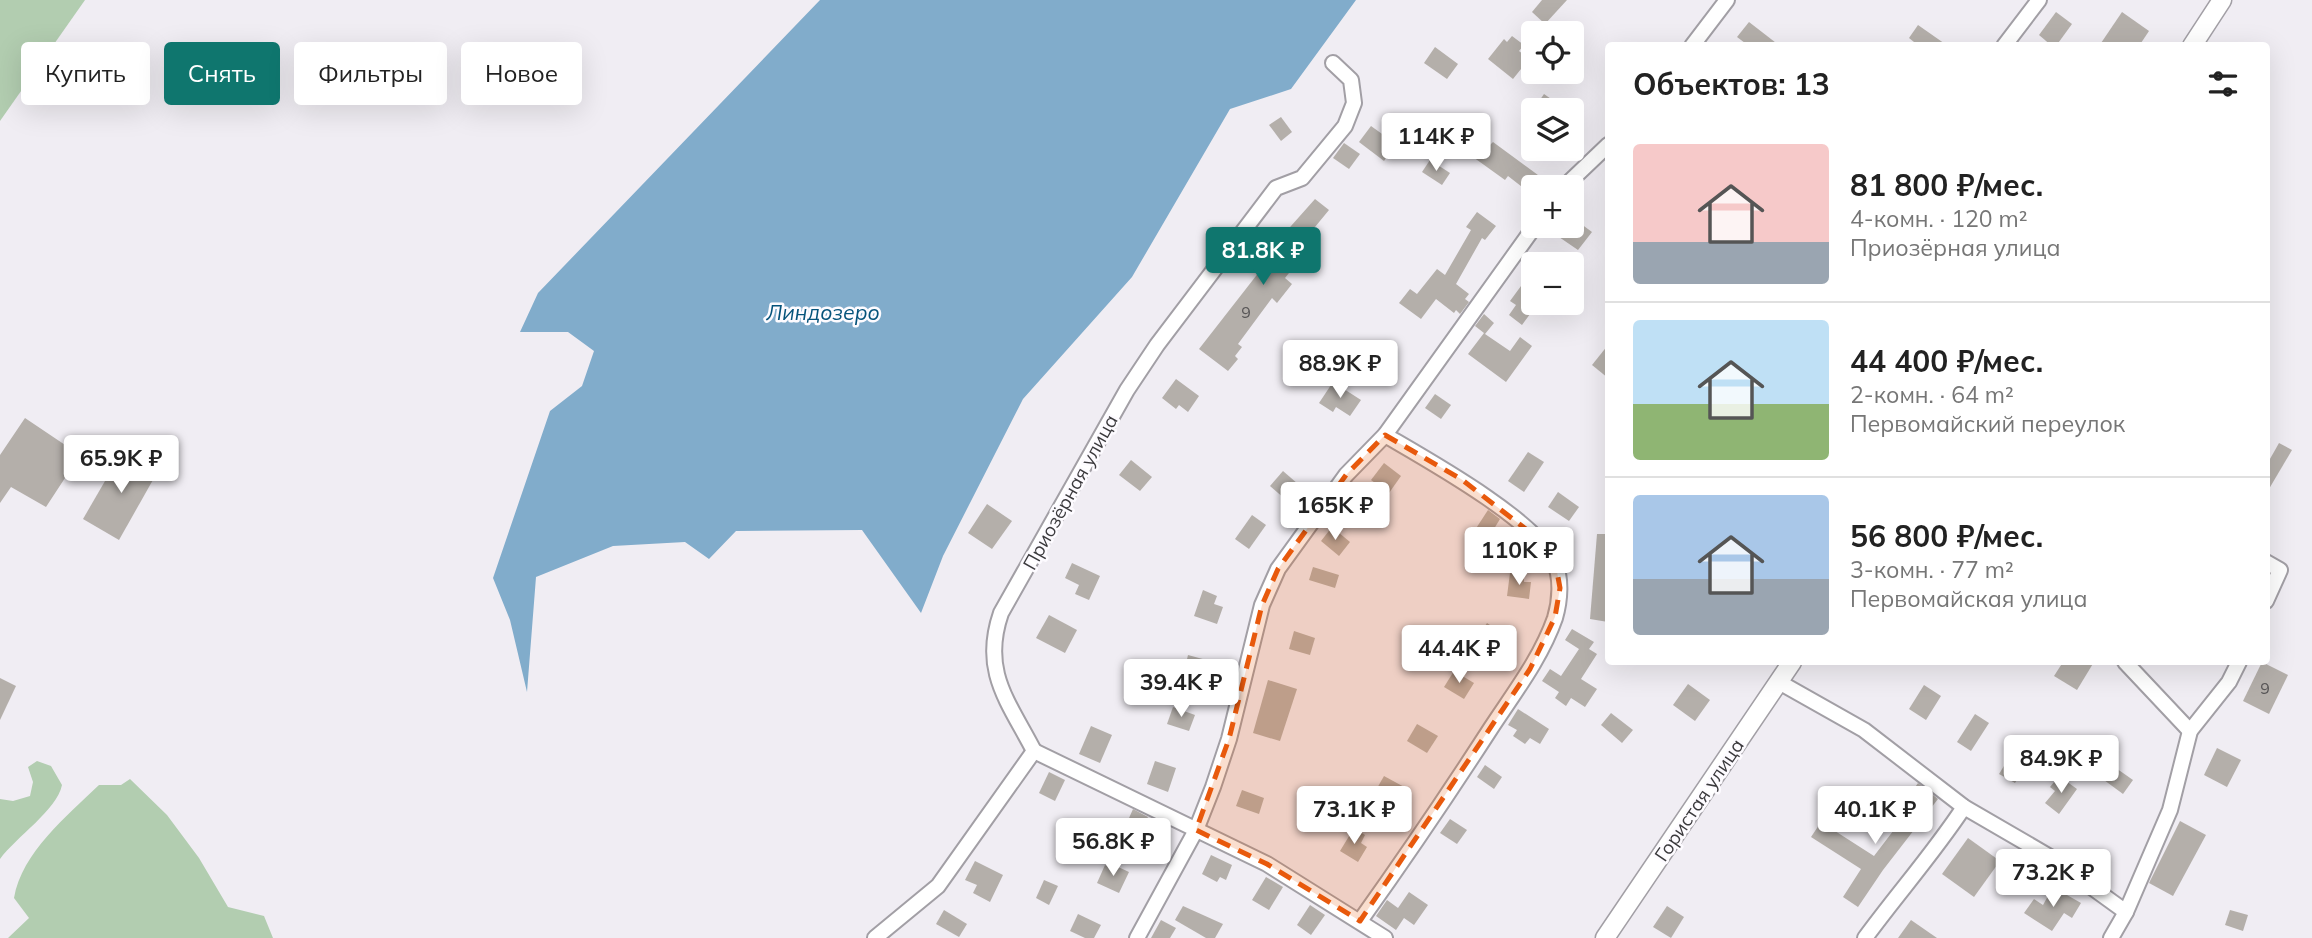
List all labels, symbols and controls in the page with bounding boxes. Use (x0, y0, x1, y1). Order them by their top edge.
map controls (1521, 21, 1584, 315)
button: locate (1521, 21, 1584, 84)
chip: Купить (21, 42, 150, 105)
chip: Снять (164, 42, 280, 105)
chip: Фильтры (294, 42, 447, 105)
chip: Новое (461, 42, 582, 105)
text: Объектов: 13 (1633, 65, 1830, 103)
icon: filters (2204, 65, 2242, 103)
button: layers (1521, 98, 1584, 161)
pin: 114K ₽ (1379, 114, 1493, 173)
text: 114K ₽ (1398, 121, 1474, 150)
text: 81 800 ₽/мес. (1850, 166, 2043, 204)
icon: home (1689, 172, 1773, 256)
button: + (1521, 175, 1584, 238)
text: 4-комн. · 120 m² (1850, 204, 2028, 233)
pin: 81.8K ₽ (1198, 228, 1328, 287)
text: Приозёрная улица (1850, 233, 2061, 262)
text: 81.8K ₽ (1222, 235, 1304, 264)
button: − (1521, 252, 1584, 315)
water label: Линдозеро (765, 299, 880, 325)
house number: 9 (1241, 302, 1251, 322)
pin: 88.9K ₽ (1275, 340, 1405, 400)
text: 44 400 ₽/мес. (1850, 342, 2043, 380)
text: 88.9K ₽ (1299, 348, 1381, 377)
icon: home (1689, 348, 1773, 432)
text: 2-комн. · 64 m² (1850, 380, 2014, 409)
text: Первомайский переулок (1850, 409, 2125, 438)
street label: Приозёрная улица (1017, 410, 1123, 574)
pin: 65.9K ₽ (56, 435, 186, 495)
text: 65.9K ₽ (80, 443, 162, 472)
pin: 165K ₽ (1278, 482, 1392, 542)
text: 165K ₽ (1297, 490, 1373, 519)
text: 56 800 ₽/мес. (1850, 517, 2043, 555)
icon: home (1689, 523, 1773, 607)
pin: 110K ₽ (1462, 528, 1576, 587)
text: 110K ₽ (1481, 535, 1557, 564)
text: 3-комн. · 77 m² (1850, 555, 2014, 584)
text: Первомайская улица (1850, 584, 2087, 613)
pin: 44.4K ₽ (1394, 626, 1524, 685)
text: 44.4K ₽ (1418, 633, 1500, 662)
pin: 39.4K ₽ (1116, 660, 1246, 719)
text: 39.4K ₽ (1140, 667, 1222, 696)
house number: 9 (2260, 678, 2270, 698)
street label: Гористая улица (1649, 734, 1749, 866)
pin: 84.9K ₽ (1996, 736, 2126, 795)
text: 84.9K ₽ (2020, 743, 2102, 772)
pin: 73.1K ₽ (1289, 786, 1419, 846)
pin: 40.1K ₽ (1810, 786, 1940, 846)
text: 73.1K ₽ (1313, 794, 1395, 823)
text: 40.1K ₽ (1834, 794, 1916, 823)
pin: 56.8K ₽ (1048, 818, 1178, 878)
text: 56.8K ₽ (1072, 826, 1154, 855)
pin: 73.2K ₽ (1988, 850, 2118, 909)
text: 73.2K ₽ (2012, 857, 2094, 886)

